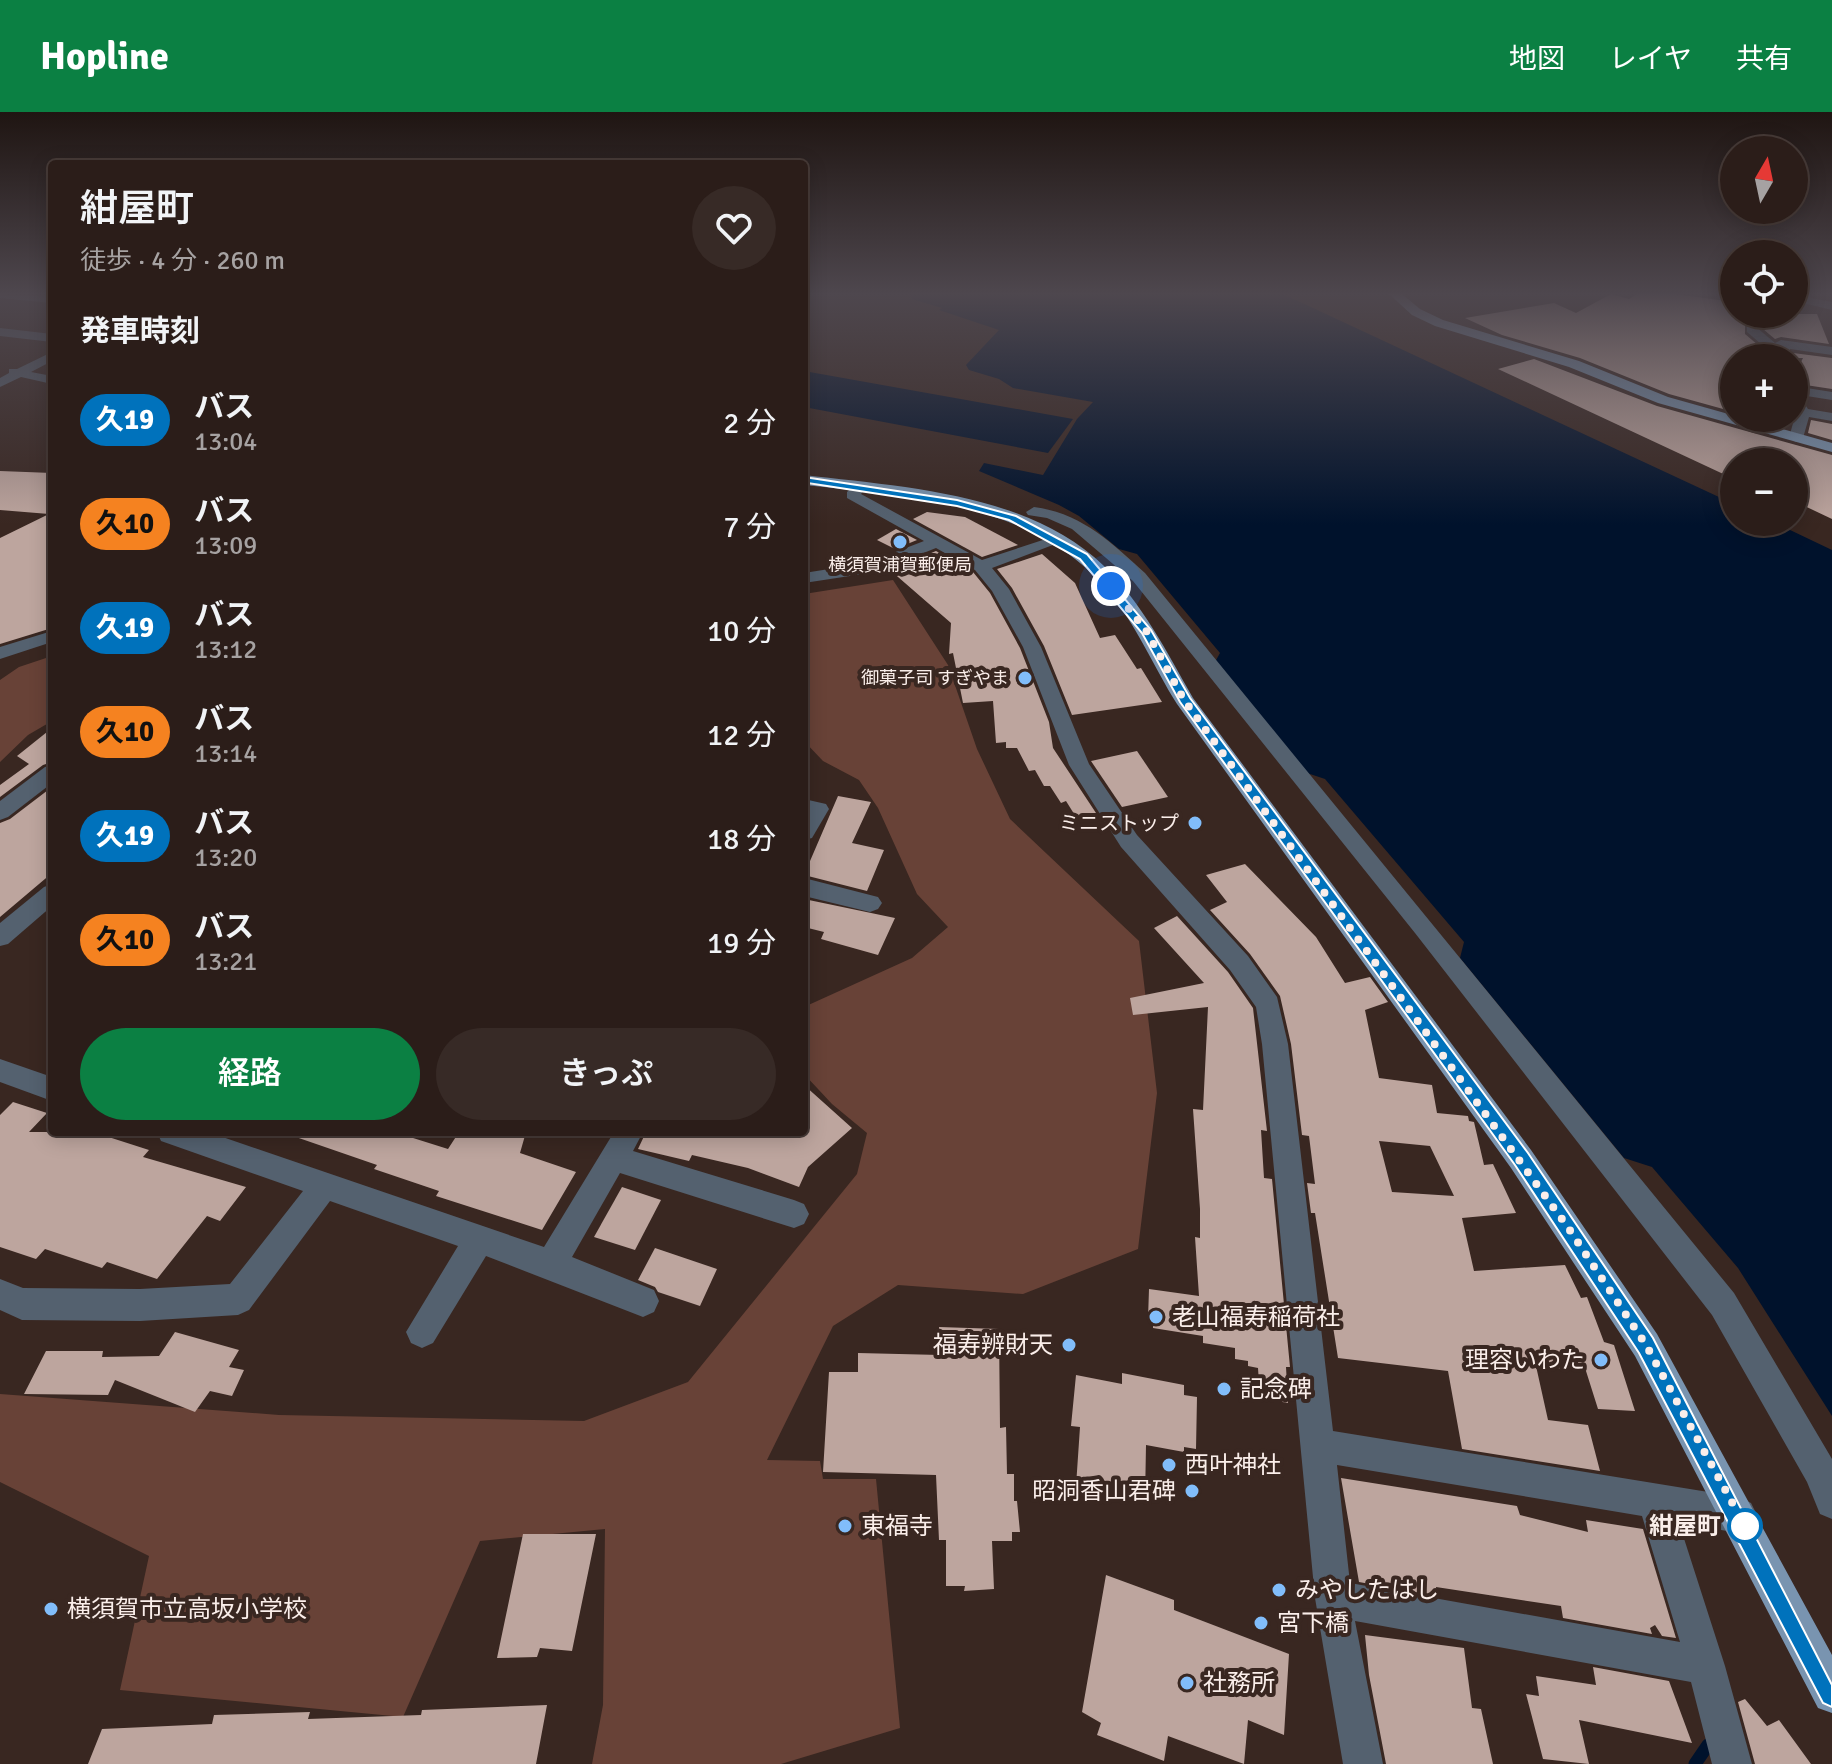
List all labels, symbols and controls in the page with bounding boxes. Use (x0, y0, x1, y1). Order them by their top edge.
text: Hopline (40, 33, 169, 80)
text: 地図 (1509, 42, 1565, 76)
text: レイヤ (1609, 42, 1692, 76)
text: 共有 (1736, 42, 1792, 76)
north arrow (1720, 136, 1808, 224)
map controls (1720, 136, 1808, 536)
text: 紺屋町 (80, 185, 194, 232)
button: heart (692, 186, 776, 270)
button: locate (1720, 240, 1808, 328)
text: 徒歩 · 4 分 · 260 m (80, 245, 285, 277)
text: 発車時刻 (80, 313, 200, 350)
button: + (1720, 344, 1808, 432)
text: バス (194, 389, 254, 426)
text: 久19 (96, 403, 154, 437)
text: 2 分 (723, 405, 776, 442)
text: 13:04 (194, 426, 257, 458)
button: − (1720, 448, 1808, 536)
text: バス (194, 493, 254, 530)
text: 久10 (96, 507, 154, 541)
text: 7 分 (723, 509, 776, 546)
text: 13:09 (194, 530, 257, 562)
marker: 横須賀浦賀郵便局 (891, 533, 909, 551)
place label: 横須賀浦賀郵便局 (828, 554, 972, 576)
your location (1091, 566, 1131, 606)
text: バス (194, 597, 254, 634)
text: 久19 (96, 611, 154, 645)
text: 10 分 (707, 613, 776, 650)
text: 13:12 (194, 634, 257, 666)
place label: 御菓子司 すぎやま (861, 667, 1009, 689)
marker: 御菓子司 すぎやま (1016, 669, 1034, 687)
text: バス (194, 701, 254, 738)
text: 久10 (96, 715, 154, 749)
text: 12 分 (707, 717, 776, 754)
text: 13:14 (194, 738, 257, 770)
text: バス (194, 805, 254, 842)
place label: ミニストップ (1059, 811, 1179, 836)
marker: ミニストップ (1186, 814, 1204, 832)
text: 久19 (96, 819, 154, 853)
text: 18 分 (707, 821, 776, 858)
text: 13:20 (194, 842, 257, 874)
text: バス (194, 909, 254, 946)
text: 久10 (96, 923, 154, 957)
text: 19 分 (707, 925, 776, 962)
text: 13:21 (194, 946, 257, 978)
button: 経路 (80, 1028, 420, 1120)
button: きっぷ (436, 1028, 776, 1120)
place label: 老山福寿稲荷社 (1172, 1302, 1340, 1332)
marker: 老山福寿稲荷社 (1147, 1308, 1165, 1326)
place label: 福寿辨財天 (933, 1330, 1053, 1360)
marker: 福寿辨財天 (1060, 1336, 1078, 1354)
place label: 理容いわた (1465, 1345, 1585, 1375)
marker: 理容いわた (1592, 1351, 1610, 1369)
place label: 記念碑 (1240, 1374, 1312, 1404)
marker: 記念碑 (1215, 1380, 1233, 1398)
place label: 西叶神社 (1185, 1450, 1281, 1480)
marker: 西叶神社 (1160, 1456, 1178, 1474)
place label: 昭洞香山君碑 (1032, 1476, 1176, 1506)
marker: 昭洞香山君碑 (1183, 1482, 1201, 1500)
marker: 紺屋町 (1728, 1509, 1762, 1543)
place label: 東福寺 (861, 1511, 933, 1541)
place label: 紺屋町 (1649, 1511, 1721, 1541)
marker: 東福寺 (836, 1517, 854, 1535)
place label: みやしたはし (1295, 1575, 1439, 1605)
marker: みやしたはし (1270, 1581, 1288, 1599)
place label: 横須賀市立高坂小学校 (67, 1594, 307, 1624)
marker: 横須賀市立高坂小学校 (42, 1600, 60, 1618)
place label: 宮下橋 (1277, 1608, 1349, 1638)
marker: 宮下橋 (1252, 1614, 1270, 1632)
place label: 社務所 (1203, 1668, 1275, 1698)
marker: 社務所 (1178, 1674, 1196, 1692)

